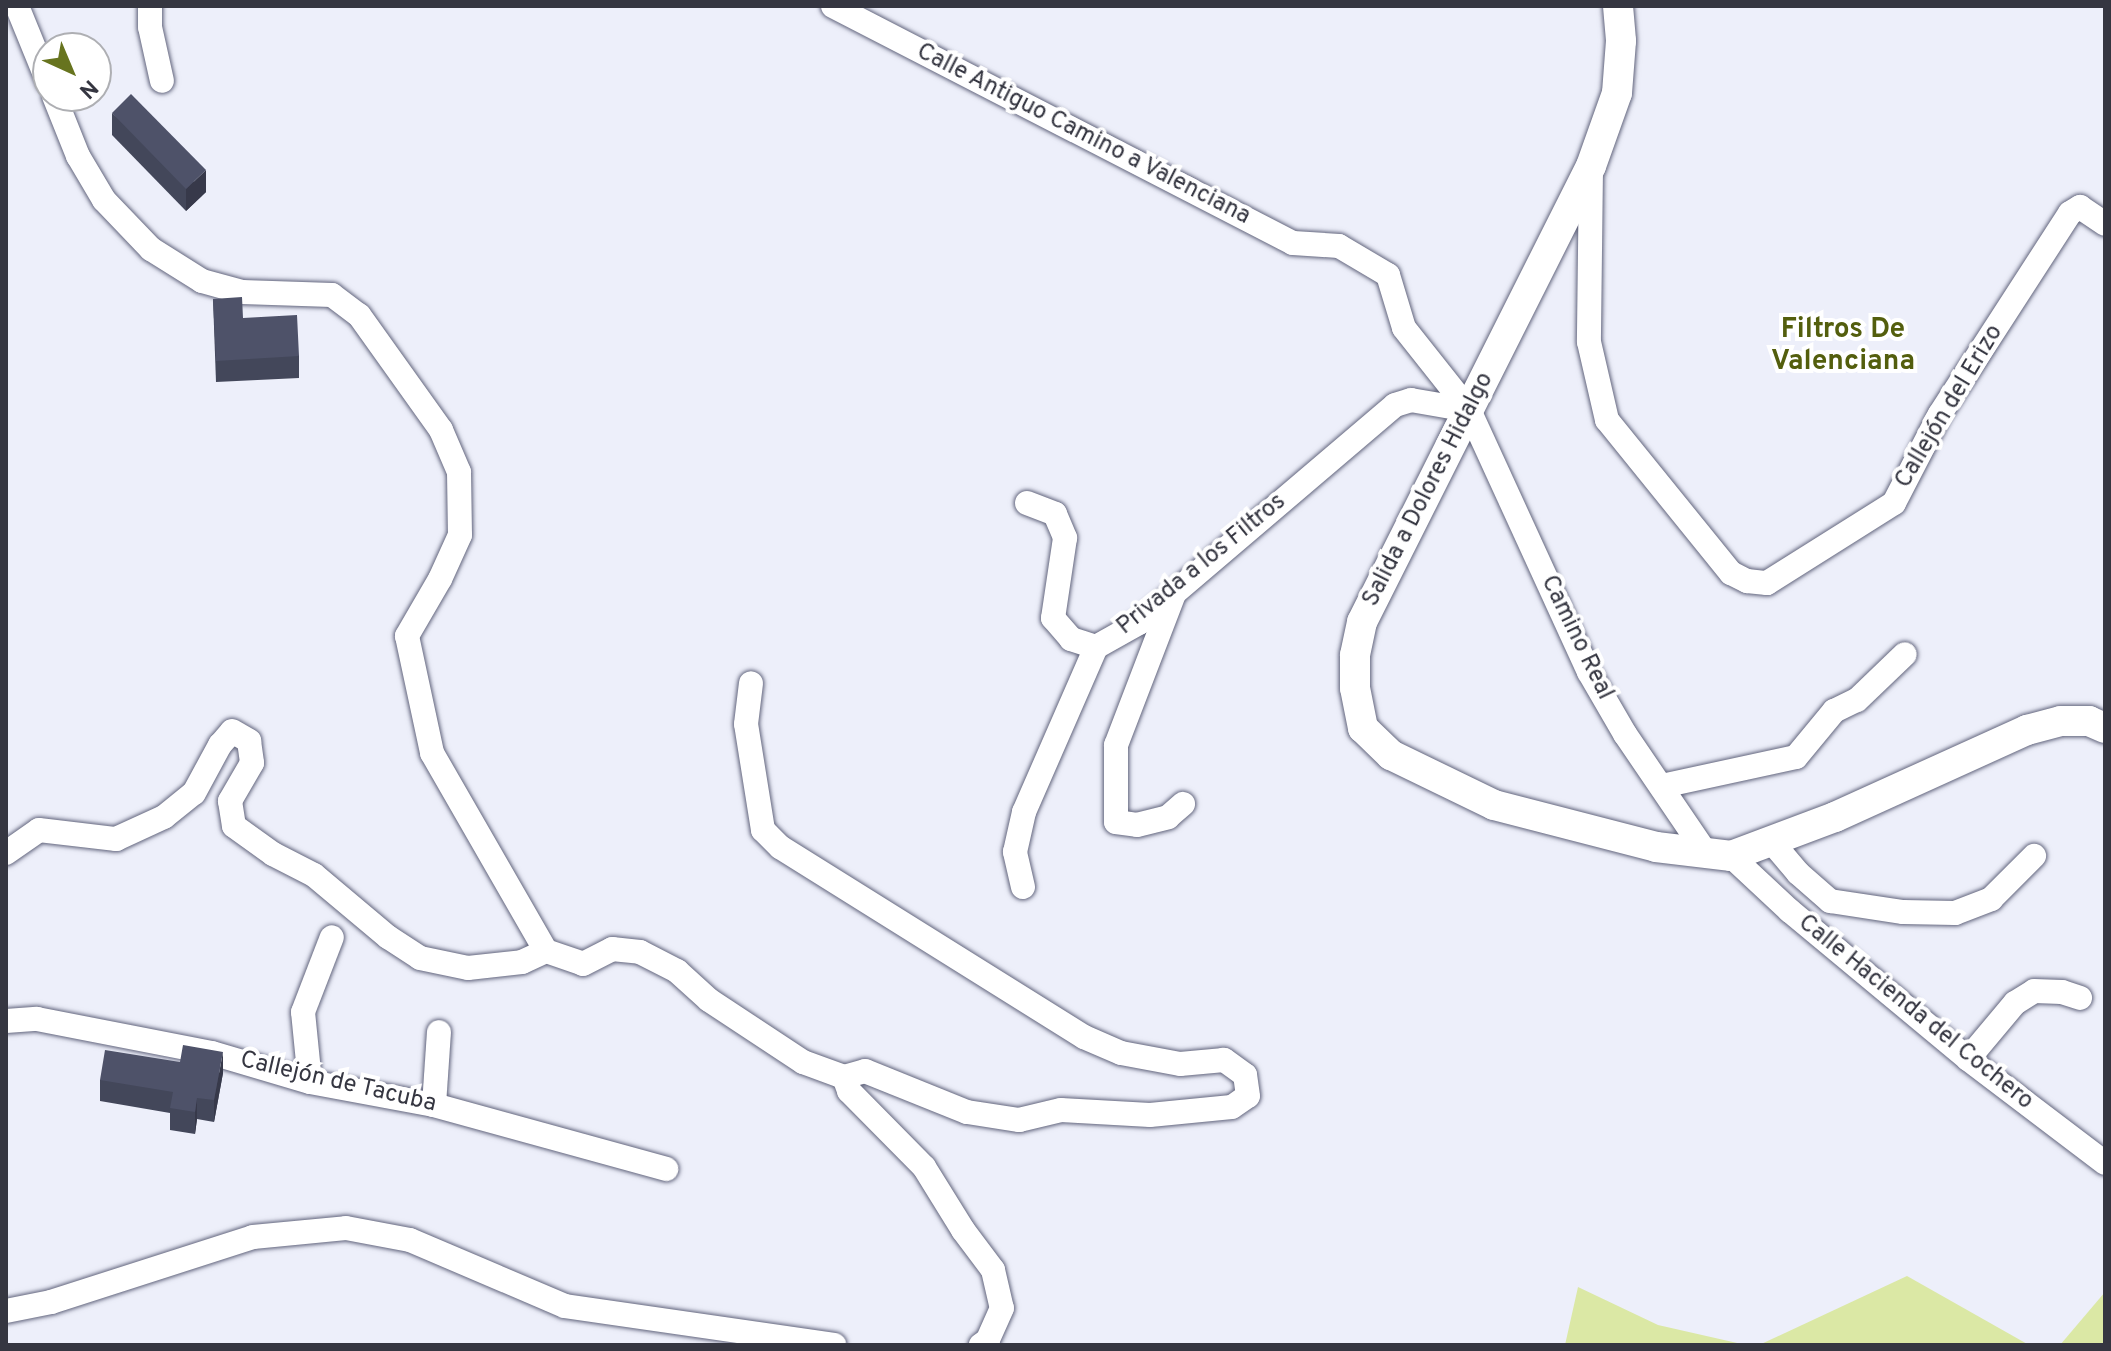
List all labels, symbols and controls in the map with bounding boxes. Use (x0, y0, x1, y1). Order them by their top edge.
north arrow (32, 32, 112, 112)
street label: Calle Antiguo Camino a Valenciana (910, 38, 1256, 232)
text: N (73, 73, 103, 103)
district label: Filtros De Valenciana (1771, 313, 1915, 379)
street label: Callejón del Erizo (1890, 320, 2010, 494)
street label: Salida a Dolores Hidalgo (1357, 368, 1501, 612)
street label: Privada a los Filtros (1112, 488, 1292, 642)
street label: Camino Real (1533, 571, 1619, 705)
street label: Calle Hacienda del Cochero (1792, 909, 2038, 1117)
street label: Callejón de Tacuba (237, 1046, 439, 1120)

